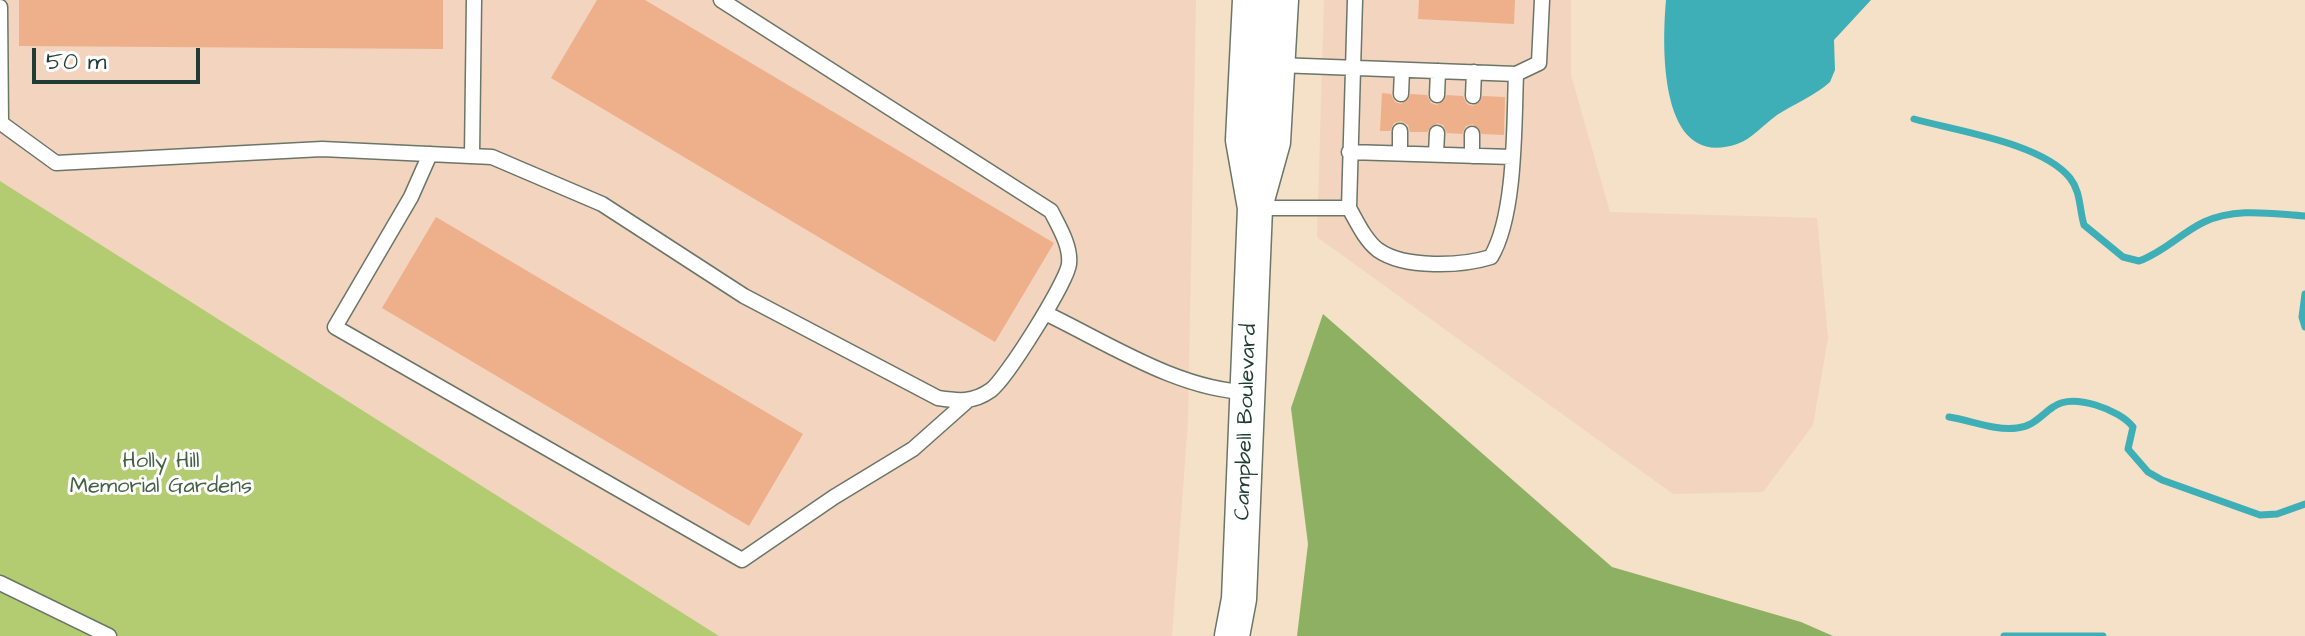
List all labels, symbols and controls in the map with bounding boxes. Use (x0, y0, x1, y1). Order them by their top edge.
scale bar (36, 32, 204, 82)
text: 50 m (46, 45, 106, 79)
street label: Campbell Boulevard (1230, 323, 1264, 521)
park label: Holly Hill Memorial Gardens (70, 449, 252, 500)

